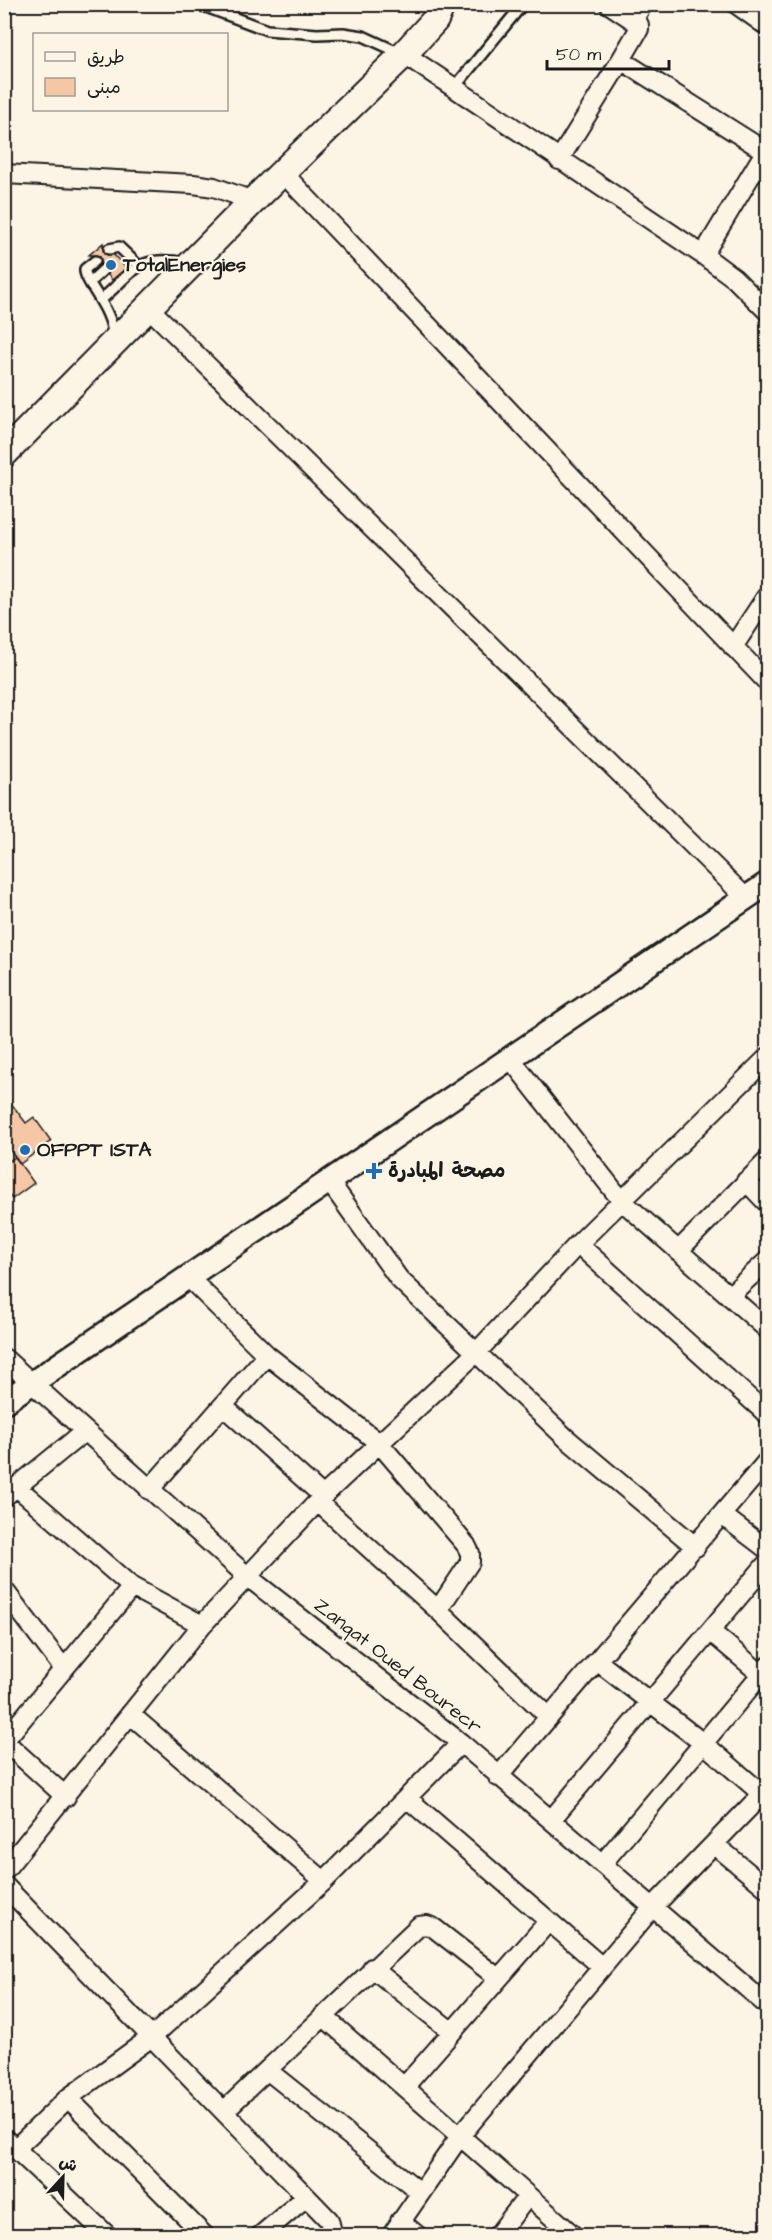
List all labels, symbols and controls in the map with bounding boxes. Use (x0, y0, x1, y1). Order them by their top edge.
legend (33, 33, 228, 111)
scale bar (547, 33, 668, 71)
text: 50 m (556, 42, 601, 67)
text: طريق (87, 45, 125, 70)
text: مبنى (87, 75, 121, 100)
place label: TotalEnergies (122, 251, 246, 280)
marker: TotalEnergies (104, 258, 118, 272)
place label: OFPPT ISTA (37, 1136, 152, 1164)
marker: OFPPT ISTA (18, 1143, 32, 1157)
place label: مصحة المبادرة (388, 1157, 505, 1185)
marker: مصحة المبادرة (365, 1162, 383, 1180)
street label: Zanqat Oued Bourecr (308, 1591, 488, 1741)
north arrow (33, 2147, 93, 2207)
text: ش (56, 2151, 81, 2178)

